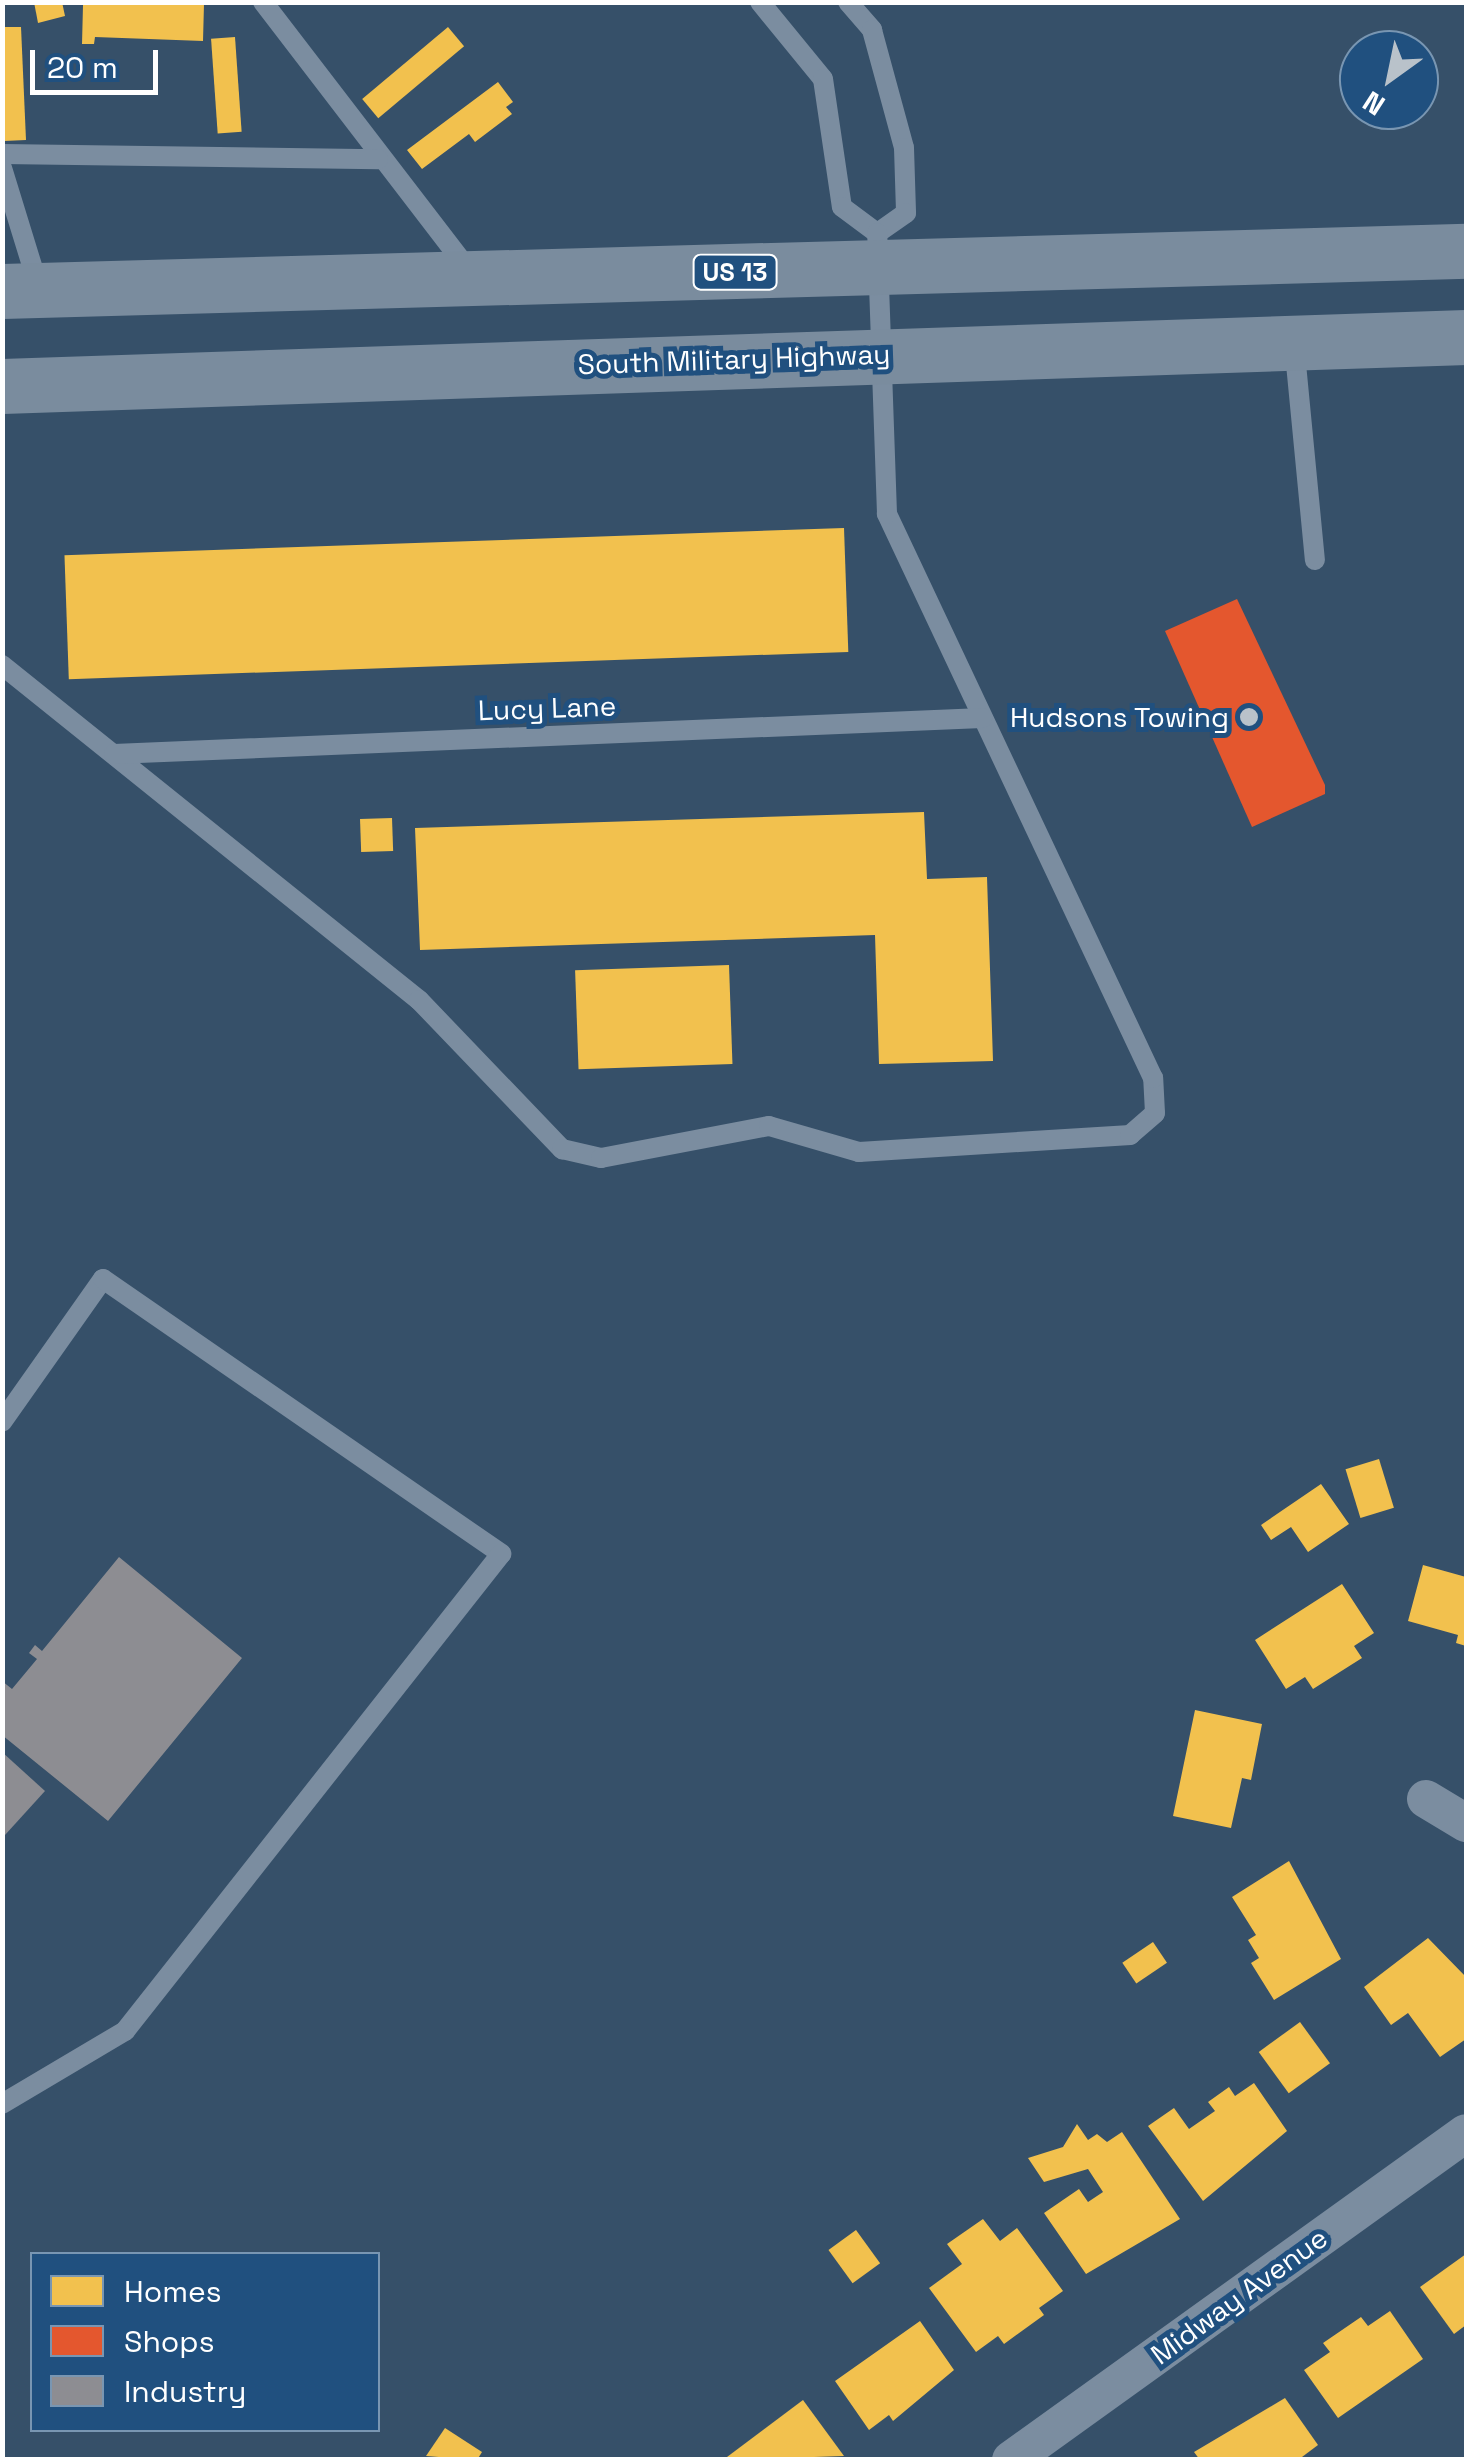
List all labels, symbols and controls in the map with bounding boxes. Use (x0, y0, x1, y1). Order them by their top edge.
scale bar (35, 30, 162, 92)
north arrow (1339, 30, 1439, 130)
text: 20 m (47, 48, 118, 87)
text: N (1356, 83, 1391, 124)
road number: US 13 (692, 252, 778, 292)
street label: South Military Highway (577, 337, 891, 381)
street label: Lucy Lane (477, 689, 617, 727)
place label: Hudsons Towing (1009, 700, 1229, 734)
marker: Hudsons Towing (1238, 706, 1260, 728)
street label: Midway Avenue (1144, 2221, 1334, 2371)
legend (30, 2252, 380, 2432)
text: Homes (124, 2272, 222, 2311)
text: Shops (124, 2322, 214, 2361)
text: Industry (124, 2372, 246, 2411)

